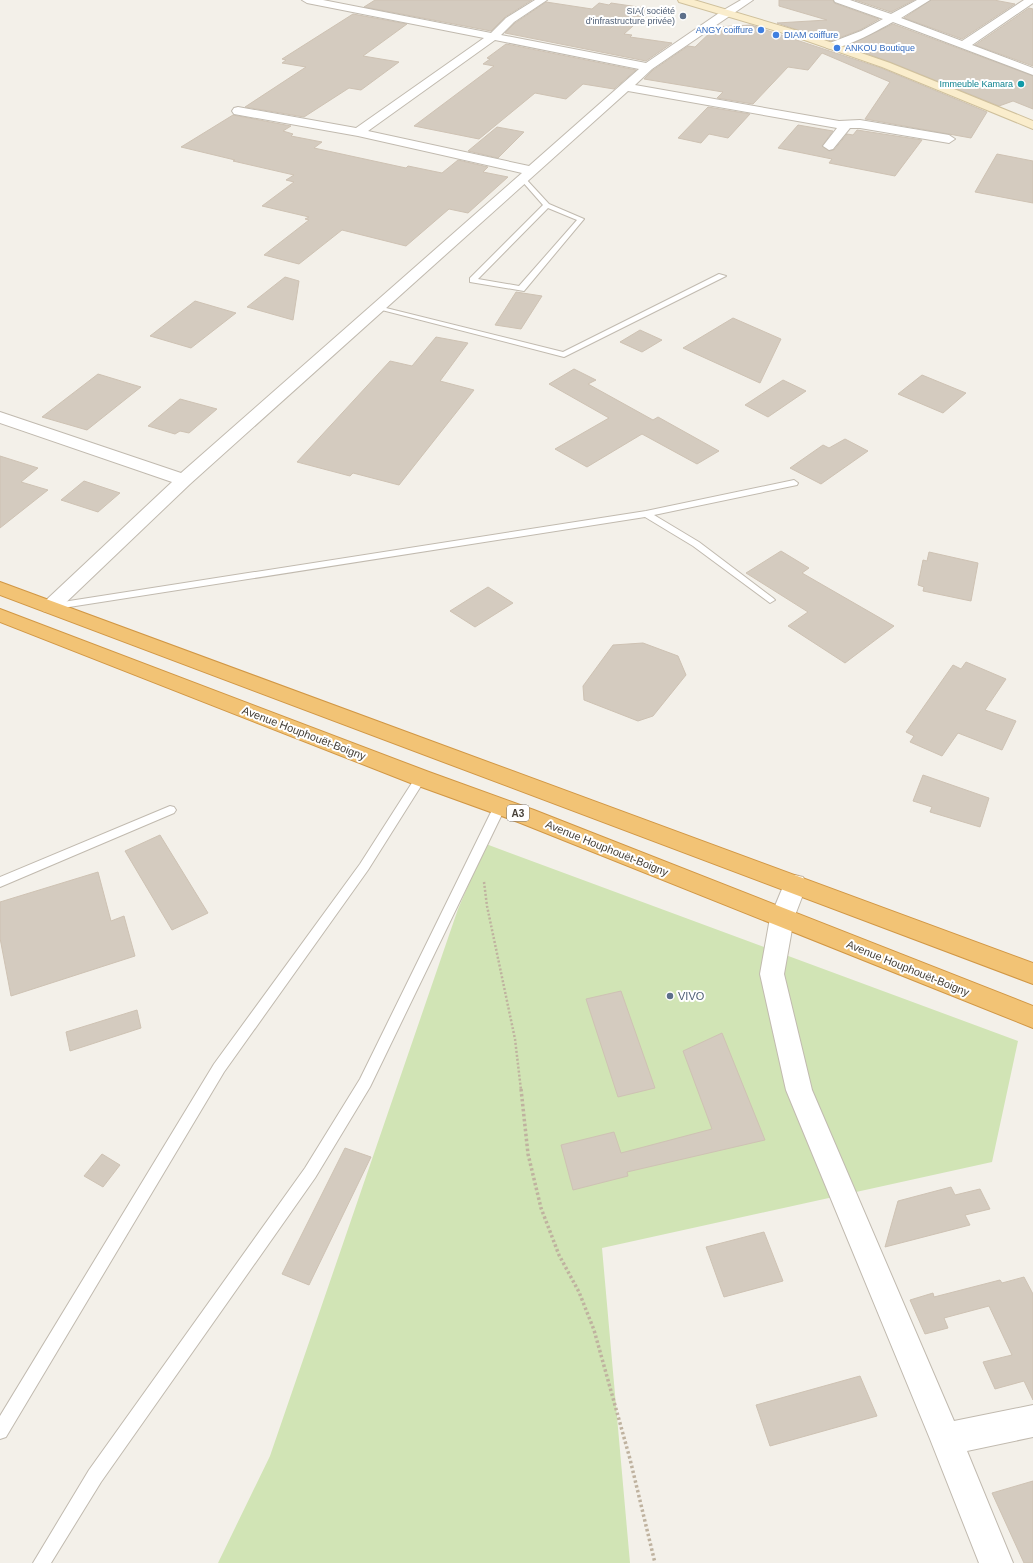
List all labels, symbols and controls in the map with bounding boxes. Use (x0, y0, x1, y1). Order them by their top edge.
place label: SIA( société d'infrastructure privée) (586, 6, 675, 26)
marker: SIA( société d'infrastructure privée) (678, 11, 688, 21)
place label: ANGY coiffure (696, 25, 753, 35)
marker: ANGY coiffure (756, 25, 766, 35)
marker: DIAM coiffure (771, 30, 781, 40)
place label: DIAM coiffure (784, 30, 838, 40)
marker: ANKOU Boutique (832, 43, 842, 53)
place label: ANKOU Boutique (845, 43, 915, 53)
place label: Immeuble Kamara (939, 79, 1013, 89)
marker: Immeuble Kamara (1016, 79, 1026, 89)
street label: Avenue Houphouët-Boigny (241, 704, 368, 762)
road number: A3 (507, 805, 529, 821)
street label: Avenue Houphouët-Boigny (544, 818, 671, 878)
street label: Avenue Houphouët-Boigny (845, 938, 972, 998)
place label: VIVO (678, 990, 705, 1002)
marker: VIVO (665, 991, 675, 1001)

